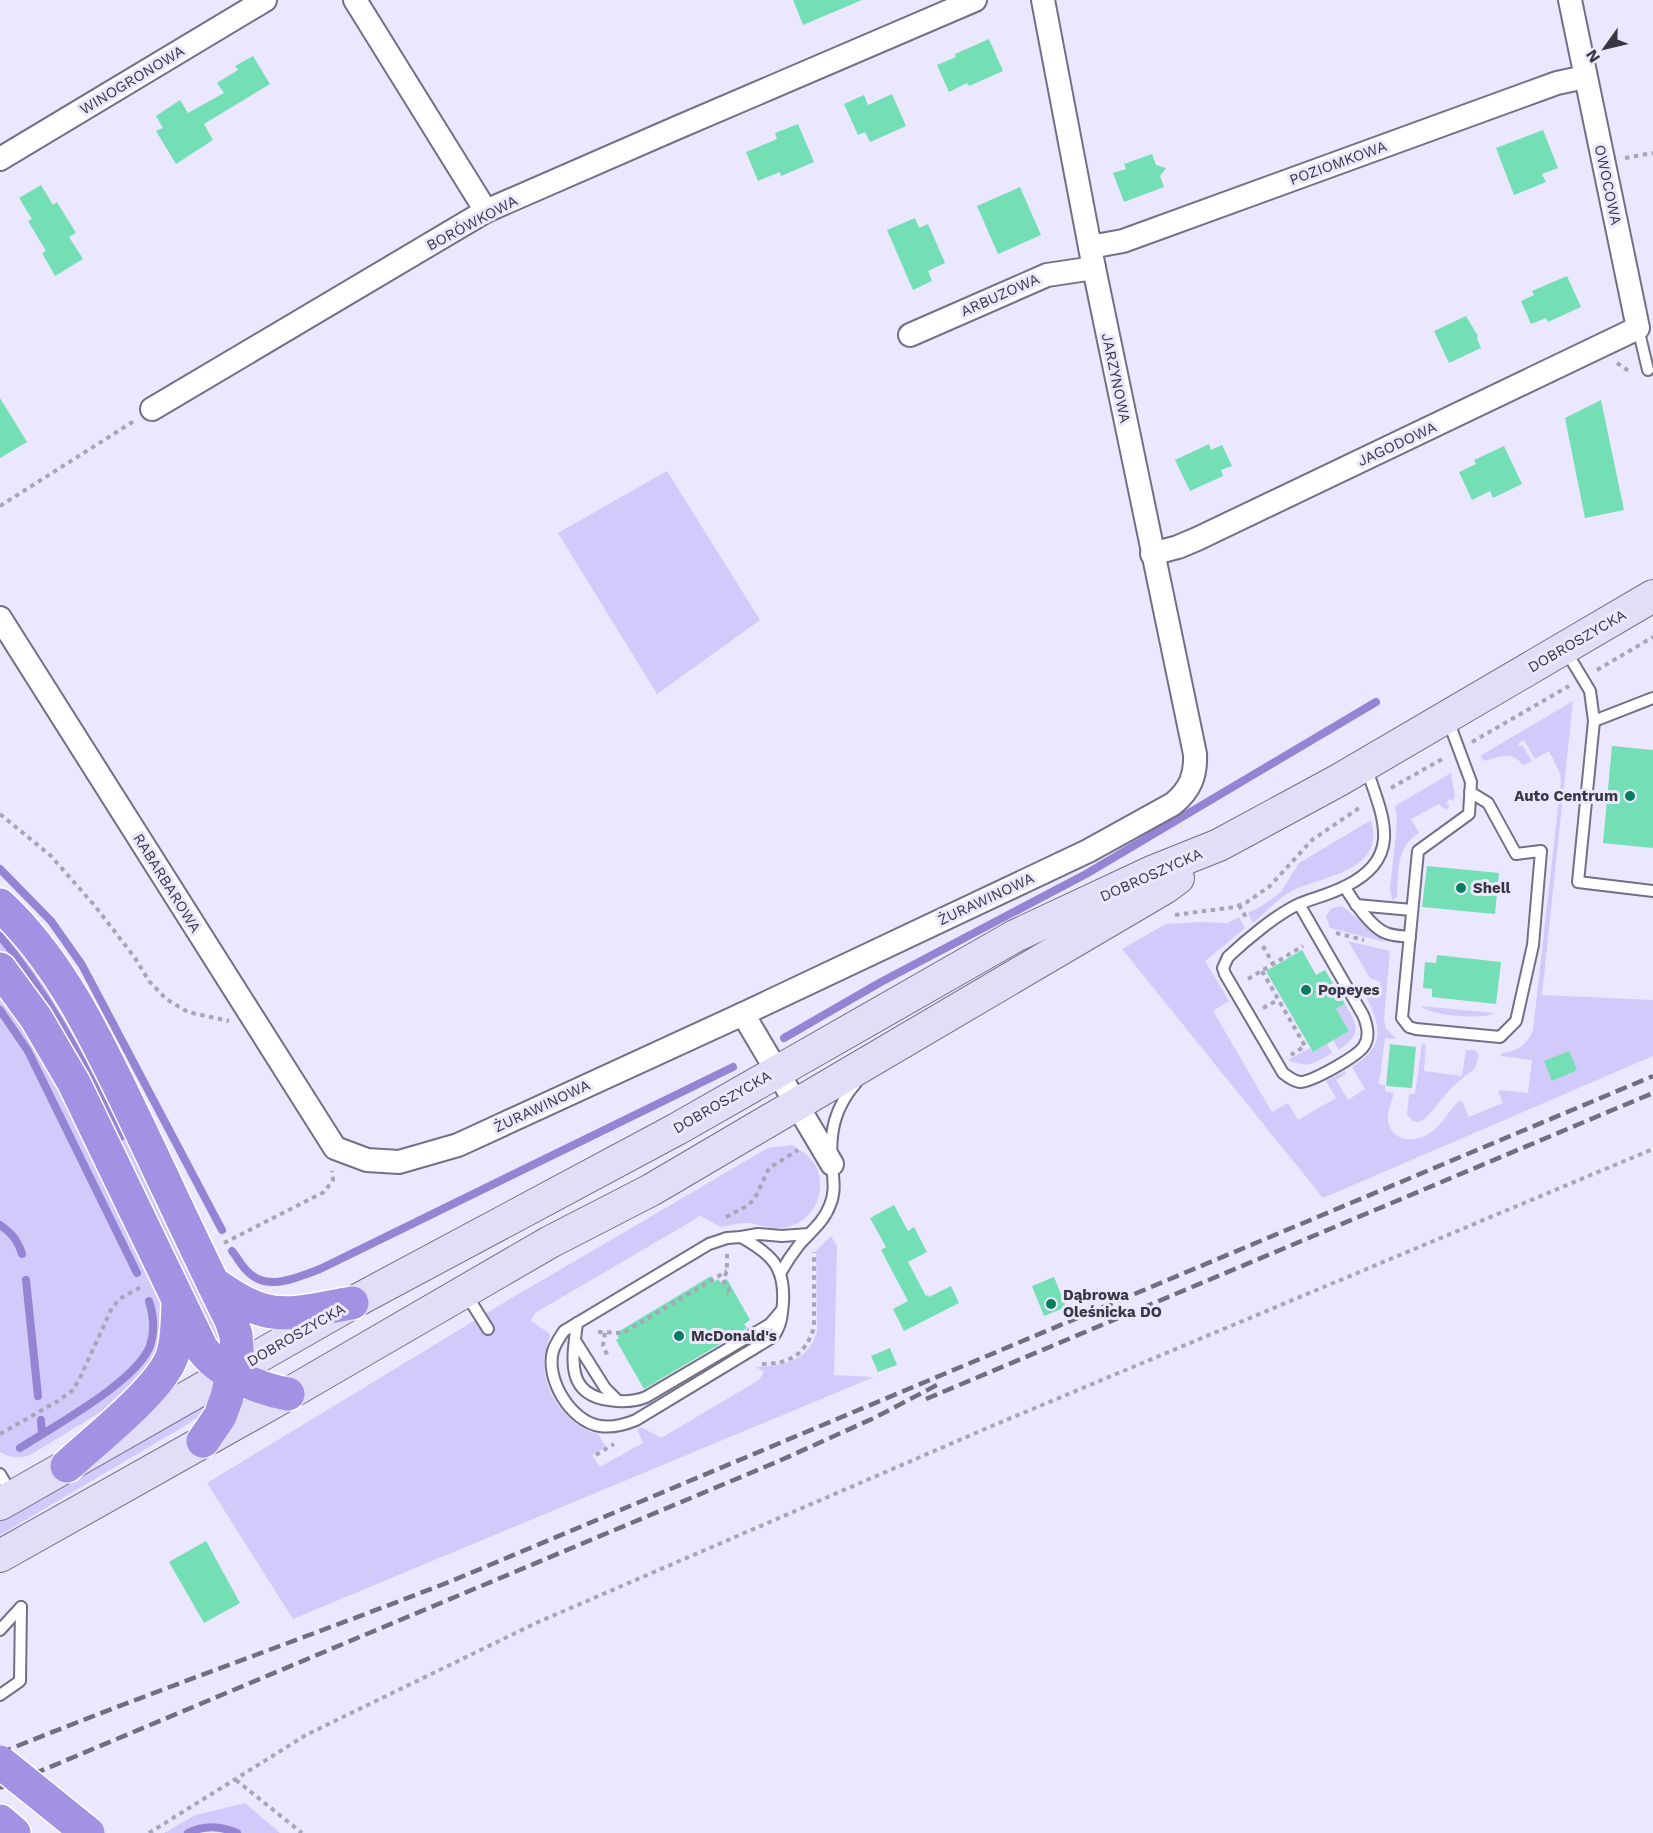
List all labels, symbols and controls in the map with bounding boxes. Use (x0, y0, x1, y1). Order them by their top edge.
north arrow (1575, 18, 1635, 78)
street label: WINOGRONOWA (76, 42, 188, 118)
text: N (1582, 46, 1604, 66)
street label: POZIOMKOWA (1287, 137, 1389, 189)
street label: OWOCOWA (1591, 143, 1625, 227)
street label: BORÓWKOWA (423, 191, 521, 255)
street label: ARBUZOWA (958, 270, 1042, 320)
street label: JARZYNOWA (1098, 331, 1134, 425)
street label: JAGODOWA (1354, 418, 1440, 470)
street label: DOBROSZYCKA (1525, 606, 1629, 676)
place label: Auto Centrum (1514, 787, 1618, 805)
marker: Auto Centrum (1623, 789, 1637, 803)
street label: RABARBAROWA (129, 830, 205, 936)
street label: DOBROSZYCKA (1097, 844, 1205, 906)
street label: ŻURAWINOWA (935, 869, 1037, 929)
place label: Shell (1473, 879, 1511, 897)
marker: Shell (1454, 881, 1468, 895)
place label: Popeyes (1318, 981, 1380, 999)
marker: Popeyes (1299, 983, 1313, 997)
street label: DOBROSZYCKA (670, 1067, 774, 1137)
street label: ŻURAWINOWA (491, 1076, 593, 1136)
place label: Dąbrowa Oleśnicka DO (1063, 1286, 1162, 1321)
marker: Dąbrowa Oleśnicka DO (1044, 1297, 1058, 1311)
street label: DOBROSZYCKA (244, 1300, 348, 1370)
place label: McDonald's (691, 1327, 777, 1345)
marker: McDonald's (672, 1329, 686, 1343)

